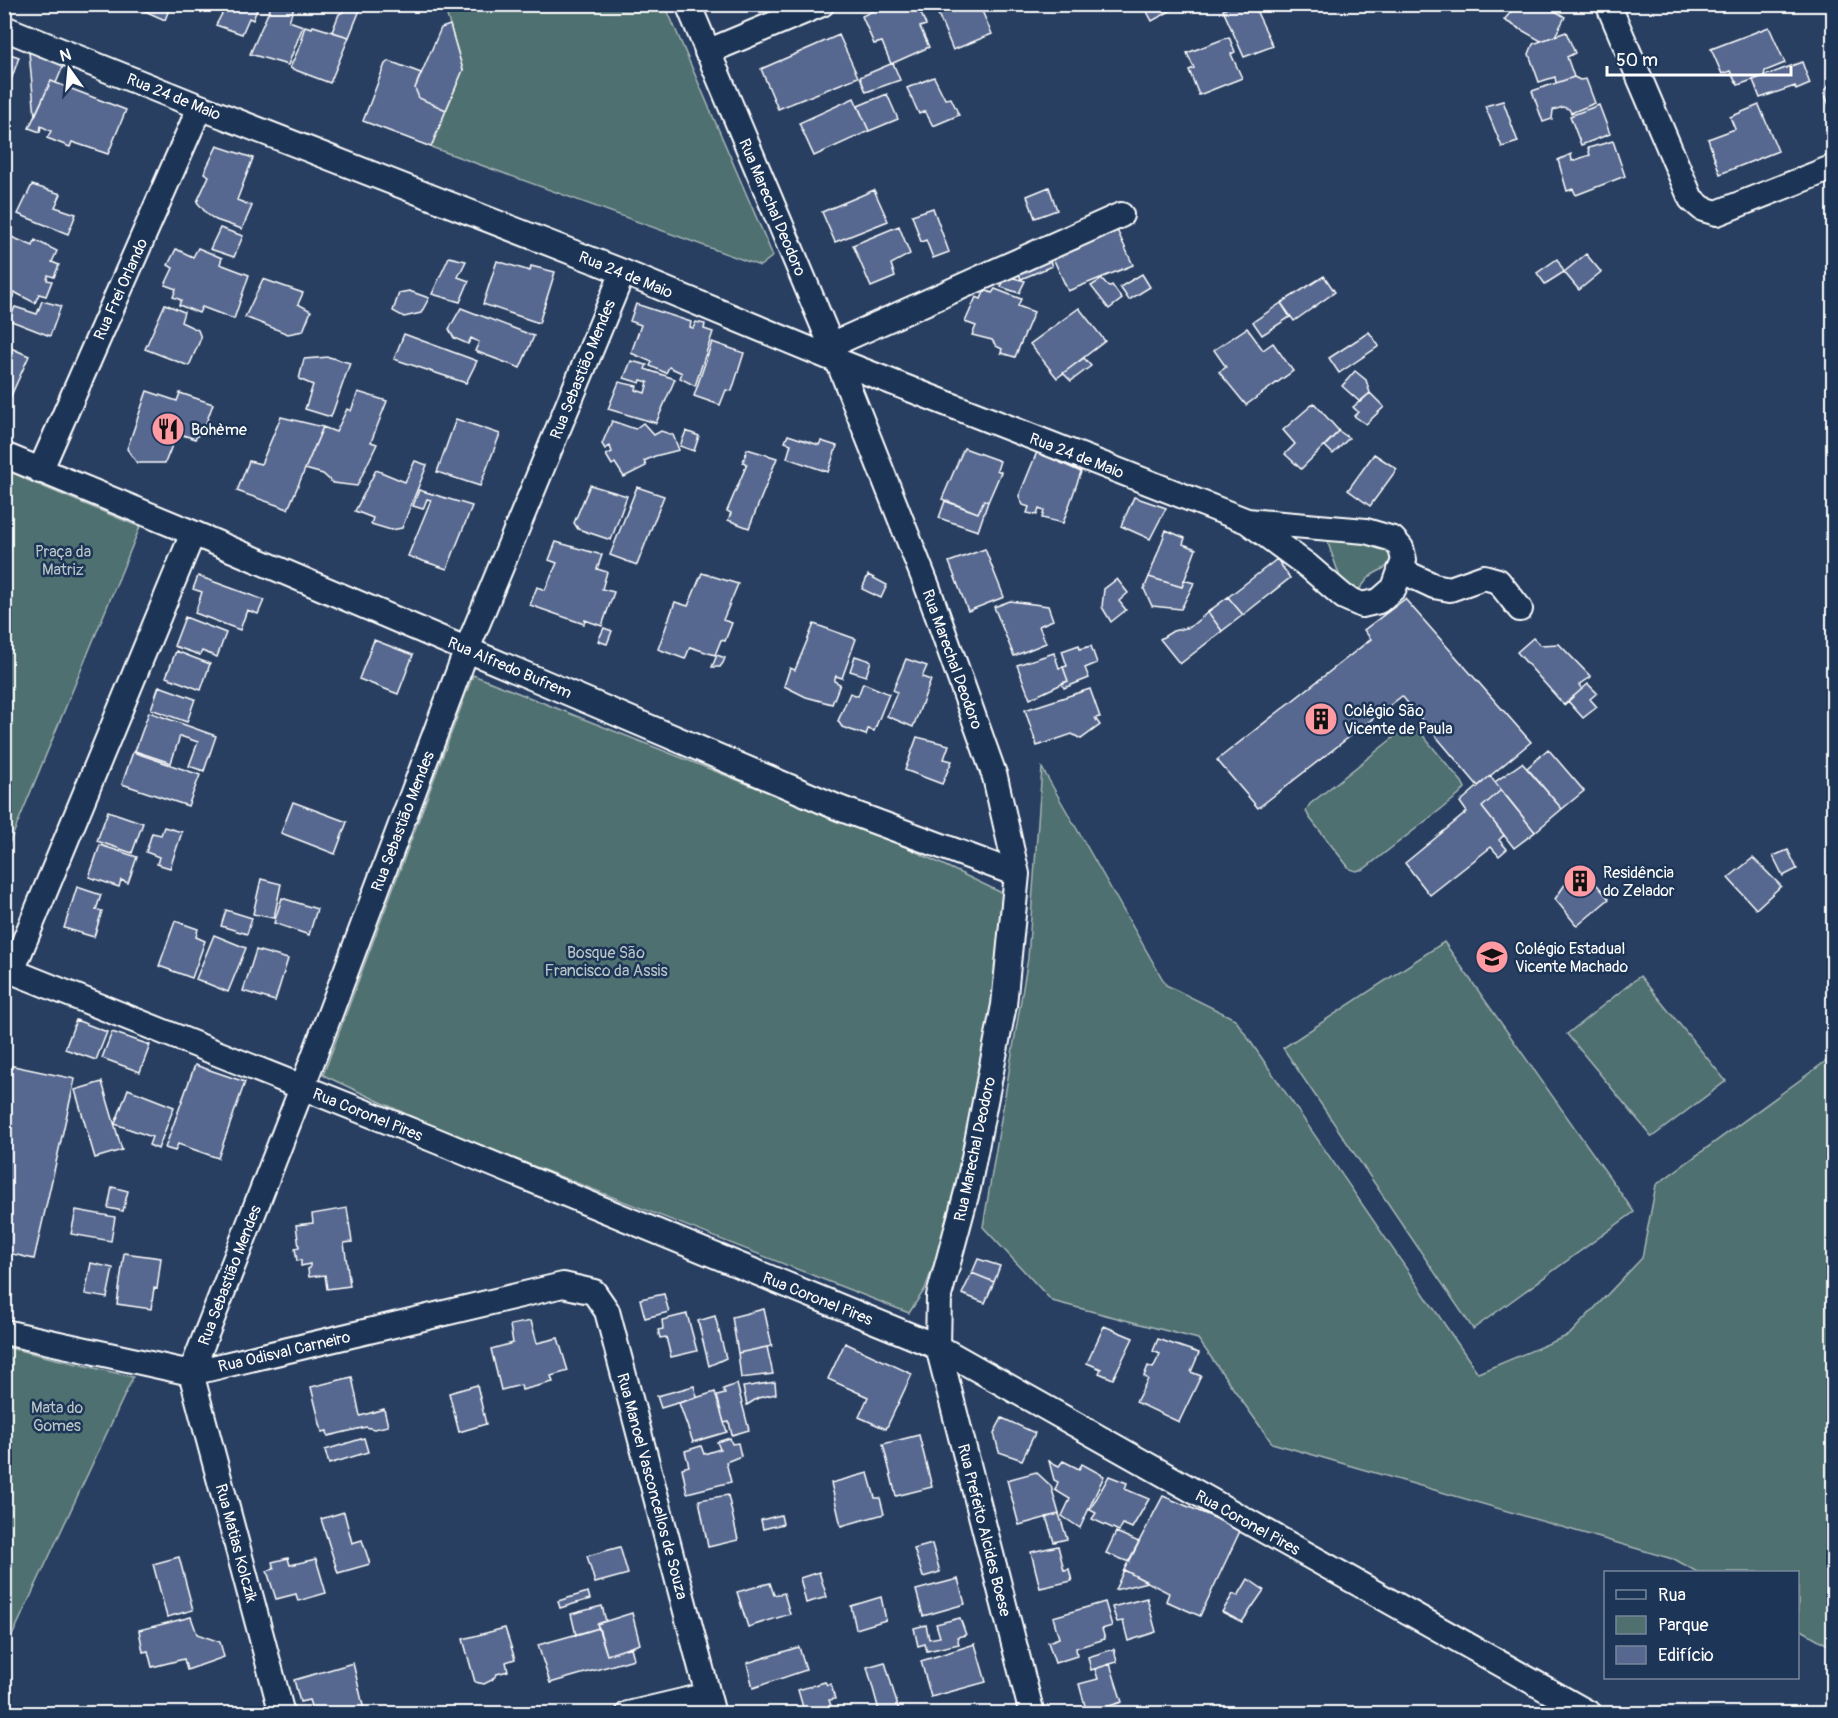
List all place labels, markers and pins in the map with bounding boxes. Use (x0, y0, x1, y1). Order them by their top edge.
restaurant icon: Bohème (150, 411, 186, 447)
place label: Bohème (191, 420, 247, 440)
building icon: Colégio São Vicente de Paula (1303, 701, 1339, 737)
place label: Colégio São Vicente de Paula (1344, 701, 1453, 739)
building icon: Residência do Zelador (1562, 863, 1598, 899)
place label: Residência do Zelador (1603, 863, 1675, 901)
school or university icon: Colégio Estadual Vicente Machado (1474, 939, 1510, 975)
place label: Colégio Estadual Vicente Machado (1515, 939, 1628, 977)

